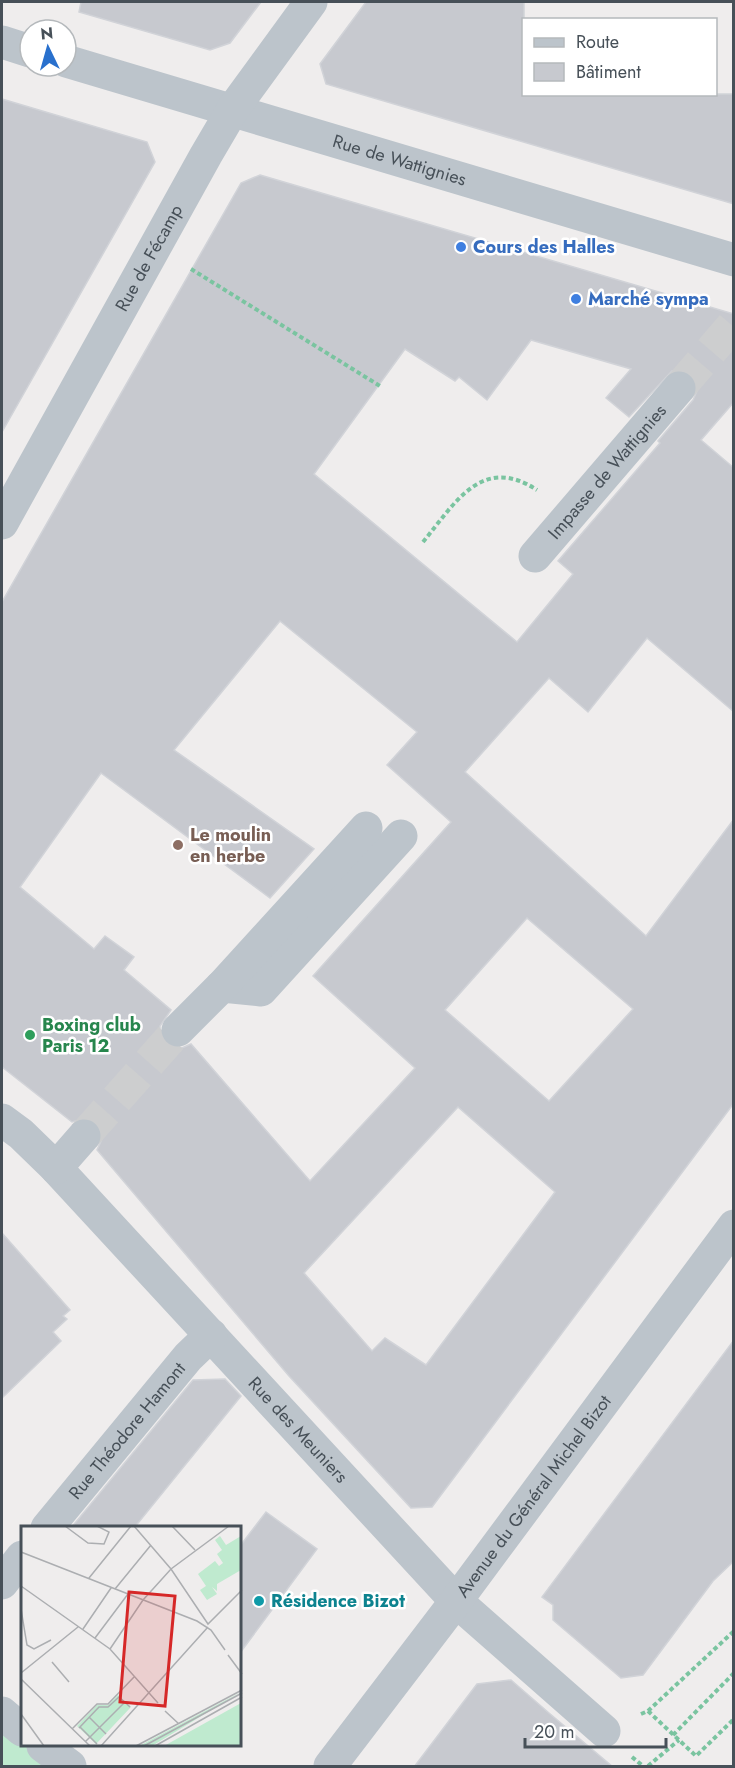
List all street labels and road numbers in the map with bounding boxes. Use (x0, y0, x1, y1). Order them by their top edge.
street label: Rue de Wattignies (330, 128, 469, 193)
street label: Rue de Fécamp (109, 200, 189, 316)
street label: Impasse de Wattignies (542, 399, 673, 545)
street label: Rue Théodore Hamont (63, 1356, 192, 1505)
street label: Rue des Meuniers (242, 1371, 354, 1489)
street label: Avenue du Général Michel Bizot (450, 1389, 618, 1603)

